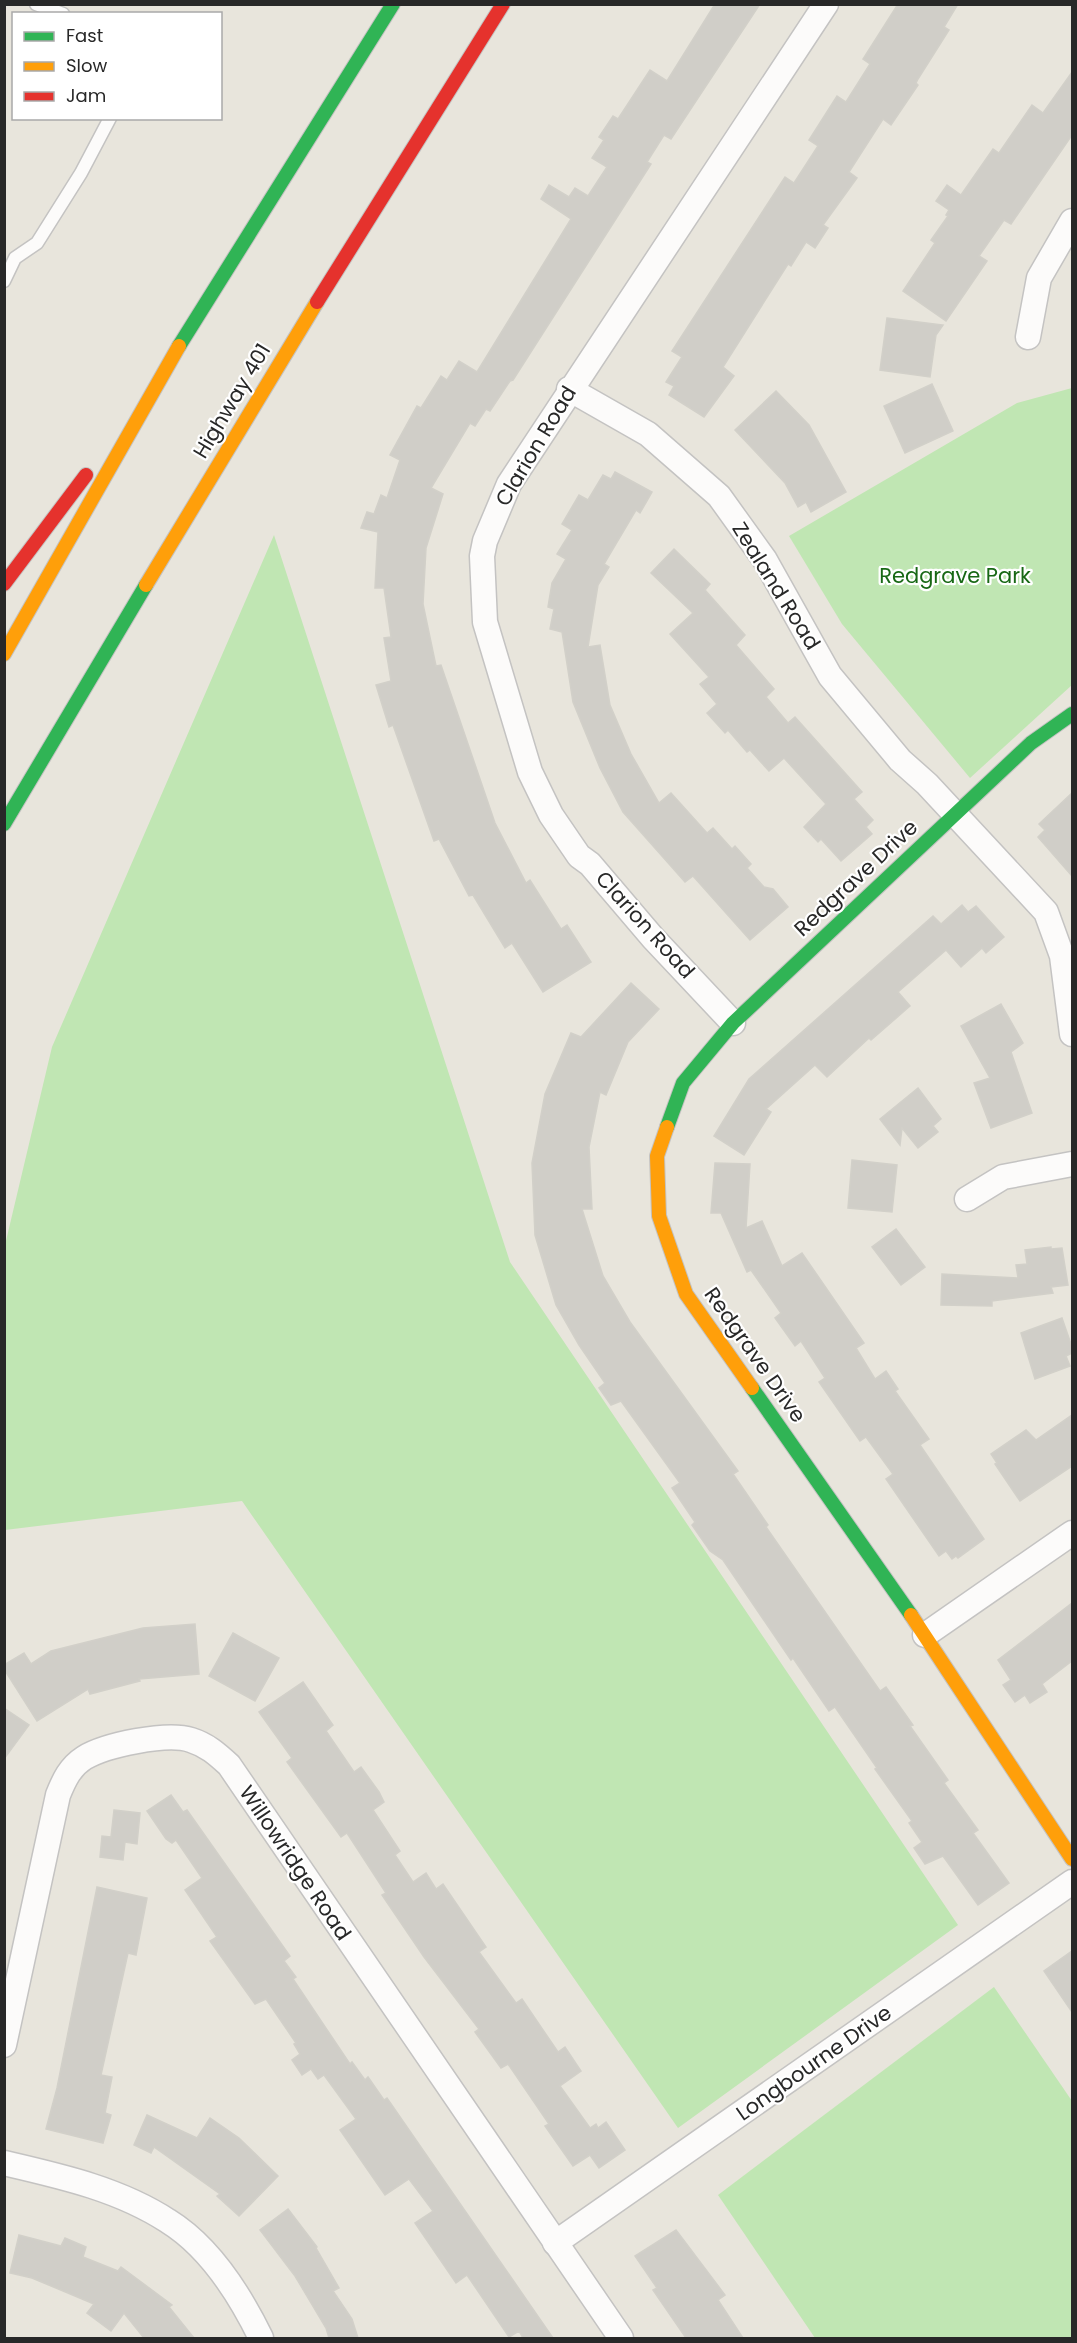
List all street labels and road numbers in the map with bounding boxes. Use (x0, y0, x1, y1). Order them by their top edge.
street label: Highway 401 (186, 338, 277, 464)
street label: Clarion Road (488, 380, 583, 511)
street label: Zealand Road (725, 516, 827, 655)
street label: Redgrave Drive (788, 813, 924, 943)
street label: Clarion Road (589, 865, 702, 985)
street label: Redgrave Drive (698, 1281, 813, 1428)
street label: Willowridge Road (233, 1779, 358, 1946)
street label: Longbourne Drive (730, 1998, 897, 2127)

